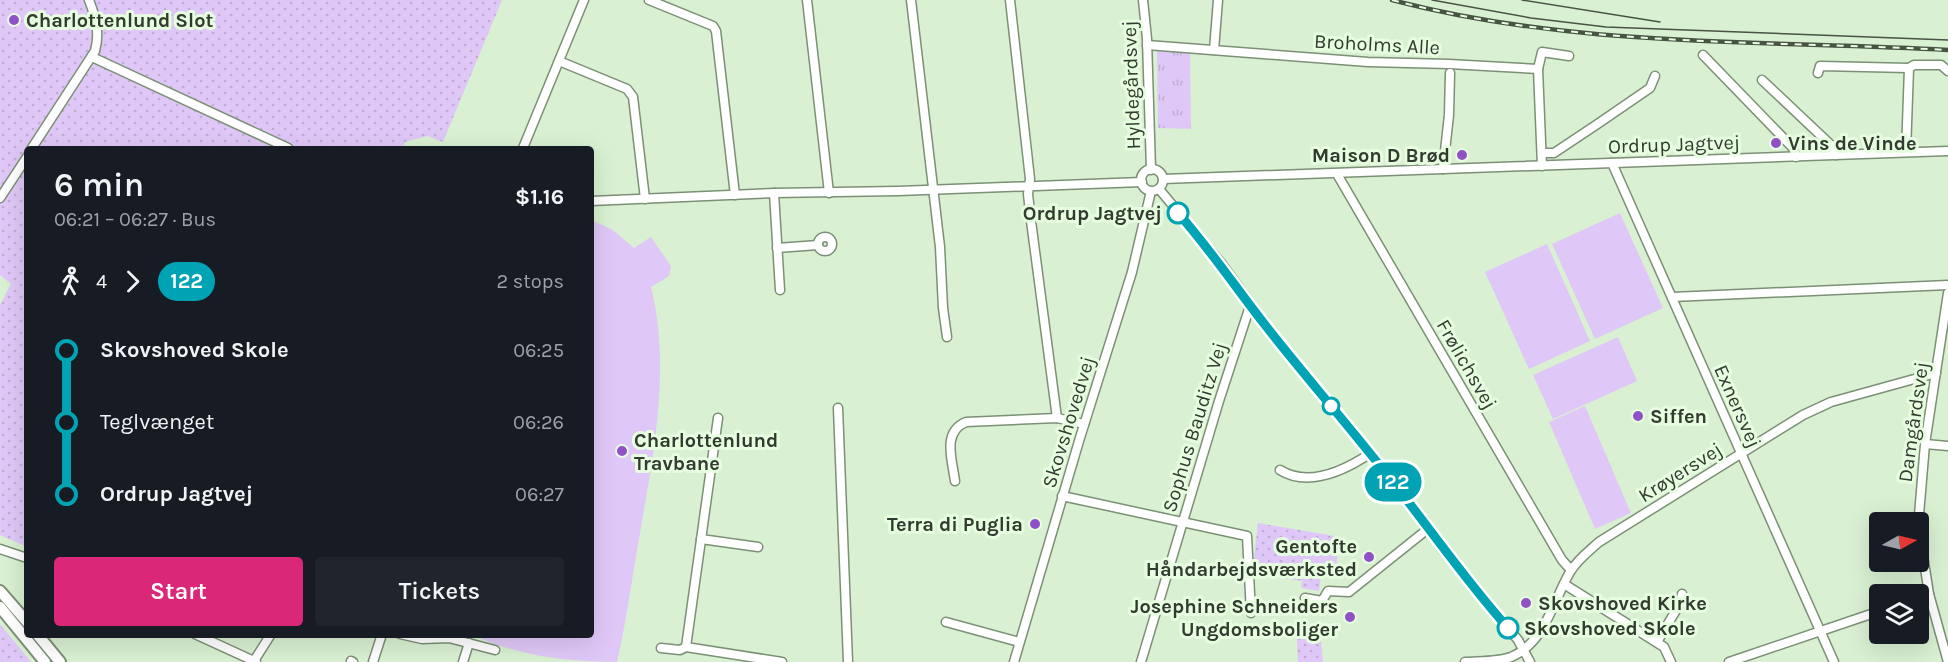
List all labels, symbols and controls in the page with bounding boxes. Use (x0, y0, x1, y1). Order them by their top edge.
place label: Charlottenlund Slot (26, 9, 214, 32)
marker: Charlottenlund Slot (7, 13, 21, 27)
street label: Hyldegårdsvej (1118, 20, 1145, 150)
street label: Broholms Alle (1313, 30, 1441, 59)
street label: Ordrup Jagtvej (1608, 131, 1741, 158)
place label: Vins de Vinde (1788, 132, 1917, 155)
marker: Vins de Vinde (1769, 136, 1783, 150)
place label: Maison D Brød (1312, 144, 1450, 167)
marker: Maison D Brød (1455, 148, 1469, 162)
text: 6 min (54, 166, 144, 204)
text: $1.16 (515, 184, 564, 210)
place label: Ordrup Jagtvej (1023, 202, 1162, 225)
marker: Ordrup Jagtvej (1167, 202, 1189, 224)
text: 06:21 – 06:27 · Bus (54, 208, 216, 231)
icon: walk (54, 265, 87, 298)
icon: forward (116, 265, 149, 298)
text: 122 (170, 269, 203, 293)
text: 4 (96, 270, 107, 293)
text: 2 stops (497, 270, 564, 293)
street label: Frølichsvej (1432, 315, 1501, 413)
text: Skovshoved Skole (100, 337, 289, 363)
text: 06:25 (513, 339, 564, 362)
street label: Sophus Bauditz Vej (1158, 339, 1231, 515)
street label: Skovshovedvej (1038, 353, 1099, 491)
street label: Damgårdsvej (1894, 360, 1933, 484)
street label: Exnersvej (1709, 361, 1766, 451)
unlabelled marker (1322, 397, 1340, 415)
place label: Siffen (1650, 405, 1707, 428)
text: Teglvænget (100, 409, 214, 435)
marker: Siffen (1631, 409, 1645, 423)
text: 06:26 (513, 411, 564, 434)
place label: Charlottenlund Travbane (634, 429, 778, 475)
street label: Krøyersvej (1634, 438, 1726, 507)
marker: Charlottenlund Travbane (615, 444, 629, 458)
line badge: 122 (1358, 462, 1428, 502)
text: 122 (1377, 470, 1409, 494)
text: Ordrup Jagtvej (100, 481, 253, 507)
text: 06:27 (515, 483, 564, 506)
north arrow (1869, 512, 1929, 572)
map controls (1869, 512, 1929, 644)
place label: Terra di Puglia (887, 513, 1023, 536)
marker: Terra di Puglia (1028, 517, 1042, 531)
place label: Gentofte Håndarbejdsværksted (1146, 535, 1357, 581)
marker: Gentofte Håndarbejdsværksted (1362, 550, 1376, 564)
button: Start (54, 557, 303, 626)
button: Tickets (315, 557, 564, 626)
button: layers (1869, 584, 1929, 644)
place label: Skovshoved Kirke (1538, 592, 1707, 615)
place label: Josephine Schneiders Ungdomsboliger (1131, 595, 1338, 641)
marker: Skovshoved Kirke (1519, 596, 1533, 610)
marker: Josephine Schneiders Ungdomsboliger (1343, 610, 1357, 624)
marker: Skovshoved Skole (1497, 617, 1519, 639)
place label: Skovshoved Skole (1524, 617, 1696, 640)

